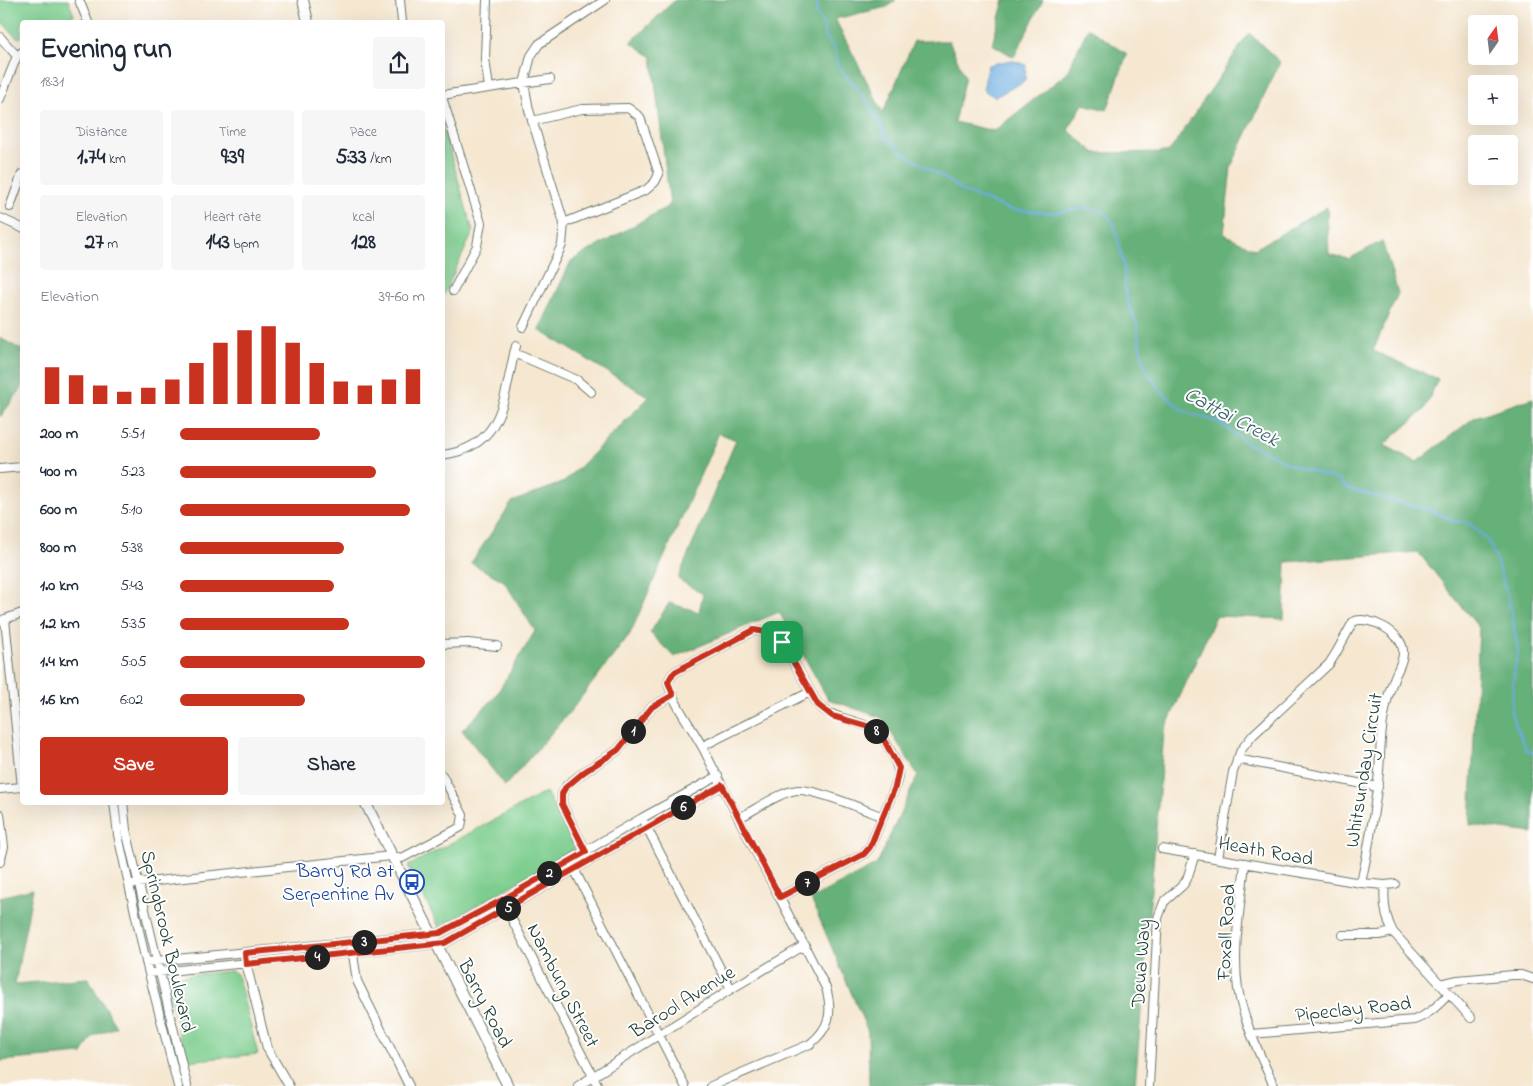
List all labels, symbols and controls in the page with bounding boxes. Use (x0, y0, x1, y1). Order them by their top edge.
north arrow (1468, 15, 1518, 65)
map controls (1468, 15, 1518, 185)
text: Evening run (40, 30, 172, 71)
button: share (373, 37, 425, 89)
text: 18:31 (40, 70, 64, 94)
button: + (1468, 75, 1518, 125)
text: Distance (76, 122, 127, 143)
text: Time (219, 122, 246, 143)
text: Pace (350, 122, 377, 143)
button: − (1468, 135, 1518, 185)
text: 1.74 (77, 143, 105, 173)
text: 9:39 (221, 143, 244, 173)
text: 5:33 (336, 143, 367, 173)
text: km (105, 149, 126, 170)
text: /km (367, 149, 392, 170)
text: Elevation (76, 207, 127, 228)
text: Heart rate (204, 207, 261, 228)
text: kcal (352, 207, 375, 228)
text: 27 (85, 228, 104, 258)
text: 143 (206, 228, 230, 258)
text: 128 (351, 228, 376, 258)
text: m (104, 234, 118, 255)
text: bpm (230, 234, 259, 255)
text: Elevation (40, 285, 99, 309)
text: 39–60 m (379, 285, 425, 309)
water label: Cattai Creek (1178, 380, 1284, 456)
text: 200 m (40, 422, 78, 446)
text: 5:51 (120, 422, 145, 446)
text: 400 m (40, 460, 77, 484)
text: 5:23 (120, 460, 145, 484)
text: 600 m (40, 498, 77, 522)
text: 5:10 (120, 498, 143, 522)
text: 800 m (40, 536, 76, 560)
text: 5:38 (120, 536, 143, 560)
text: 1.0 km (40, 574, 79, 598)
text: 5:43 (120, 574, 144, 598)
text: 1.2 km (40, 612, 80, 636)
text: 5:35 (120, 612, 146, 636)
pin (761, 621, 803, 663)
icon: arrive (768, 628, 796, 656)
text: 1.4 km (40, 650, 78, 674)
text: 5:05 (120, 650, 147, 674)
text: 1.6 km (40, 688, 79, 712)
text: 6:02 (120, 688, 143, 712)
street label: Whitsunday Circuit (1339, 691, 1392, 850)
pin: 1 (620, 718, 646, 744)
pin: 8 (864, 718, 888, 744)
text: 1 (631, 721, 636, 742)
text: 8 (874, 721, 879, 742)
button: Save (40, 737, 228, 795)
button: Share (238, 737, 425, 795)
pin: 6 (670, 794, 696, 820)
text: 6 (680, 797, 687, 818)
street label: Heath Road (1216, 830, 1315, 875)
street label: Springbrook Boulevard (131, 848, 202, 1036)
place label: Barry Rd at Serpentine Av (282, 858, 394, 910)
pin: 2 (536, 860, 562, 886)
text: 2 (546, 863, 553, 884)
bus stop icon: Barry Rd at Serpentine Av (399, 869, 425, 895)
pin: 7 (794, 870, 820, 896)
text: 7 (805, 873, 810, 894)
street label: Foxall Road (1210, 883, 1245, 982)
pin: 5 (496, 896, 520, 920)
text: 5 (504, 898, 513, 919)
street label: Deua Way (1125, 918, 1160, 1009)
street label: Nambung Street (517, 919, 606, 1054)
pin: 3 (352, 930, 376, 954)
text: 3 (362, 932, 367, 953)
pin: 4 (304, 944, 330, 970)
text: 4 (315, 947, 320, 968)
street label: Barry Road (449, 954, 519, 1054)
street label: Barool Avenue (624, 959, 741, 1047)
street label: Pipeclay Road (1294, 990, 1413, 1031)

